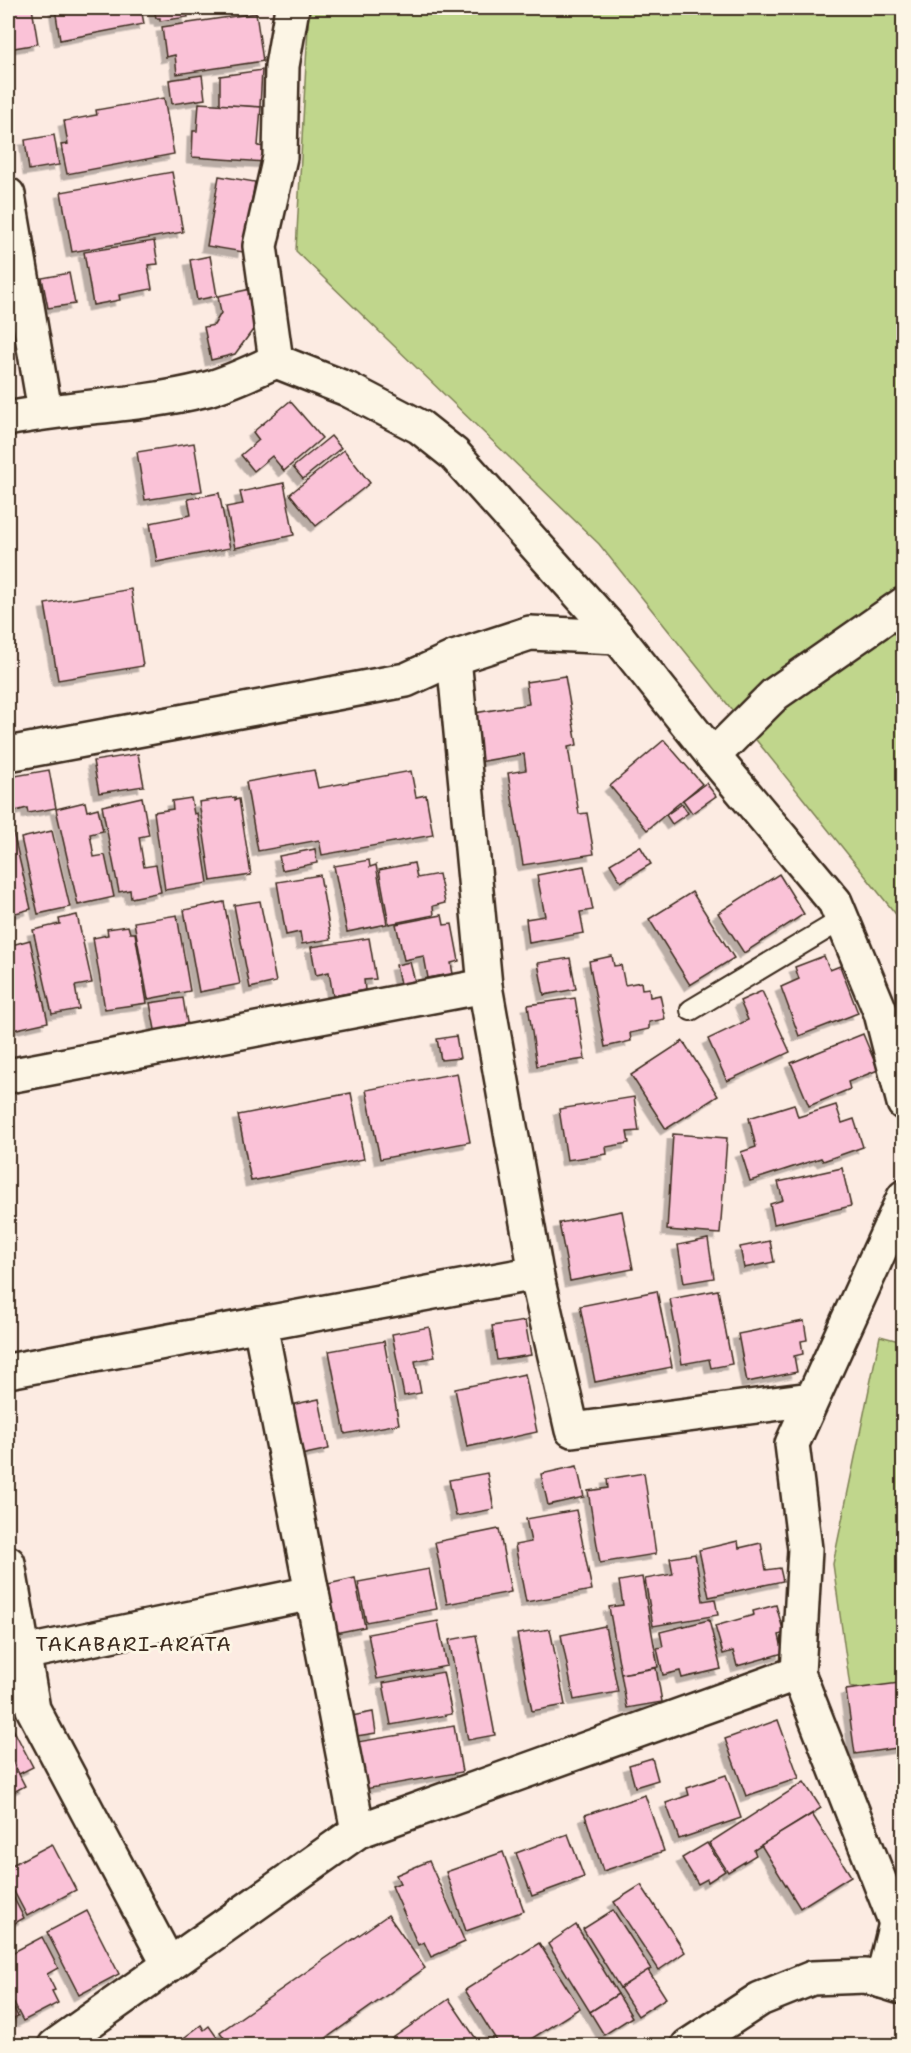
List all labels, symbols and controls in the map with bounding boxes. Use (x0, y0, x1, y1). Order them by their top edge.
district label: TAKABARI-ARATA (36, 1631, 232, 1657)

